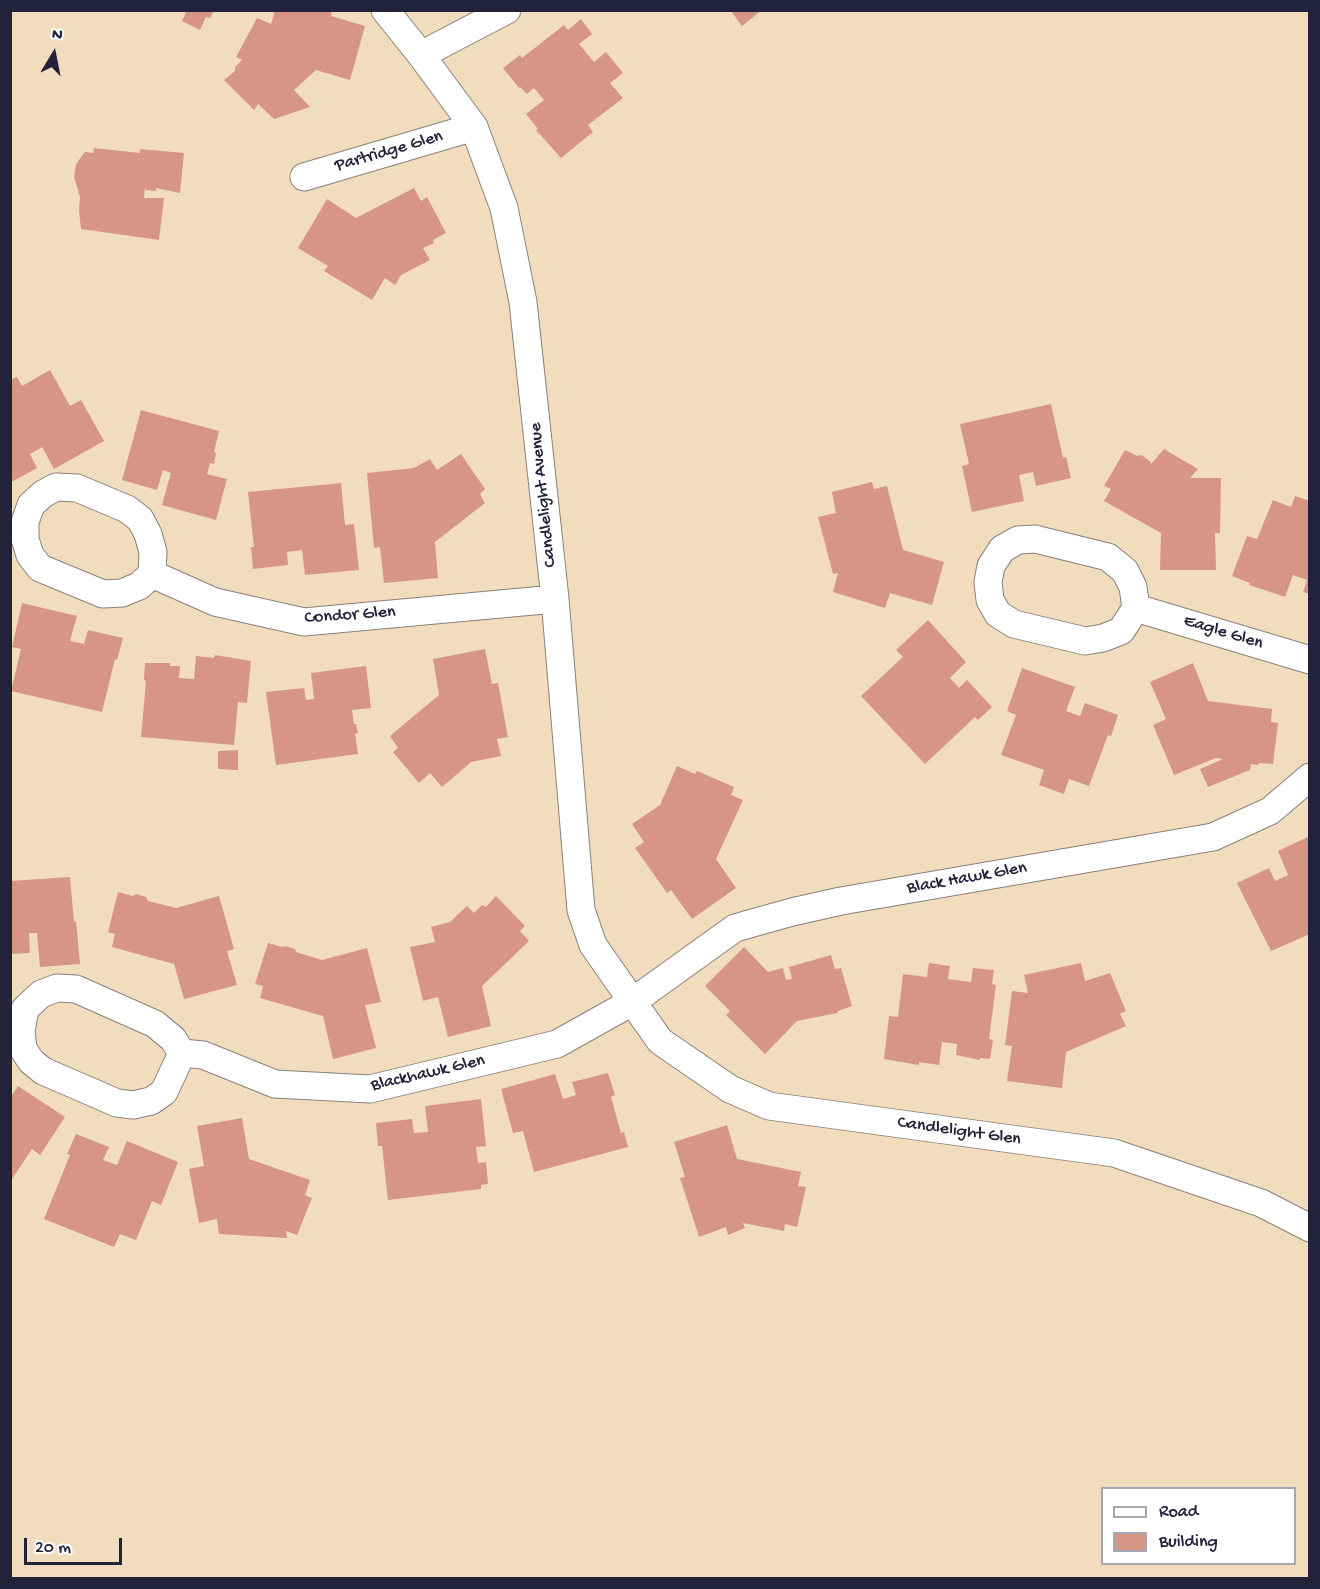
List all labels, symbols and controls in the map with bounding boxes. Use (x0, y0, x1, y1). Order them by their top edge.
north arrow (24, 24, 84, 84)
text: N (50, 26, 64, 46)
street label: Partridge Glen (332, 126, 446, 178)
street label: Candlelight Avenue (526, 421, 562, 569)
street label: Condor Glen (304, 602, 396, 630)
street label: Eagle Glen (1181, 611, 1265, 655)
street label: Black Hawk Glen (905, 858, 1029, 900)
street label: Blackhawk Glen (369, 1050, 487, 1098)
street label: Candlelight Glen (896, 1113, 1022, 1151)
legend (1101, 1487, 1296, 1565)
text: Road (1159, 1502, 1198, 1523)
scale bar (27, 1526, 124, 1564)
text: Building (1159, 1532, 1218, 1553)
text: 20 m (35, 1538, 71, 1559)

